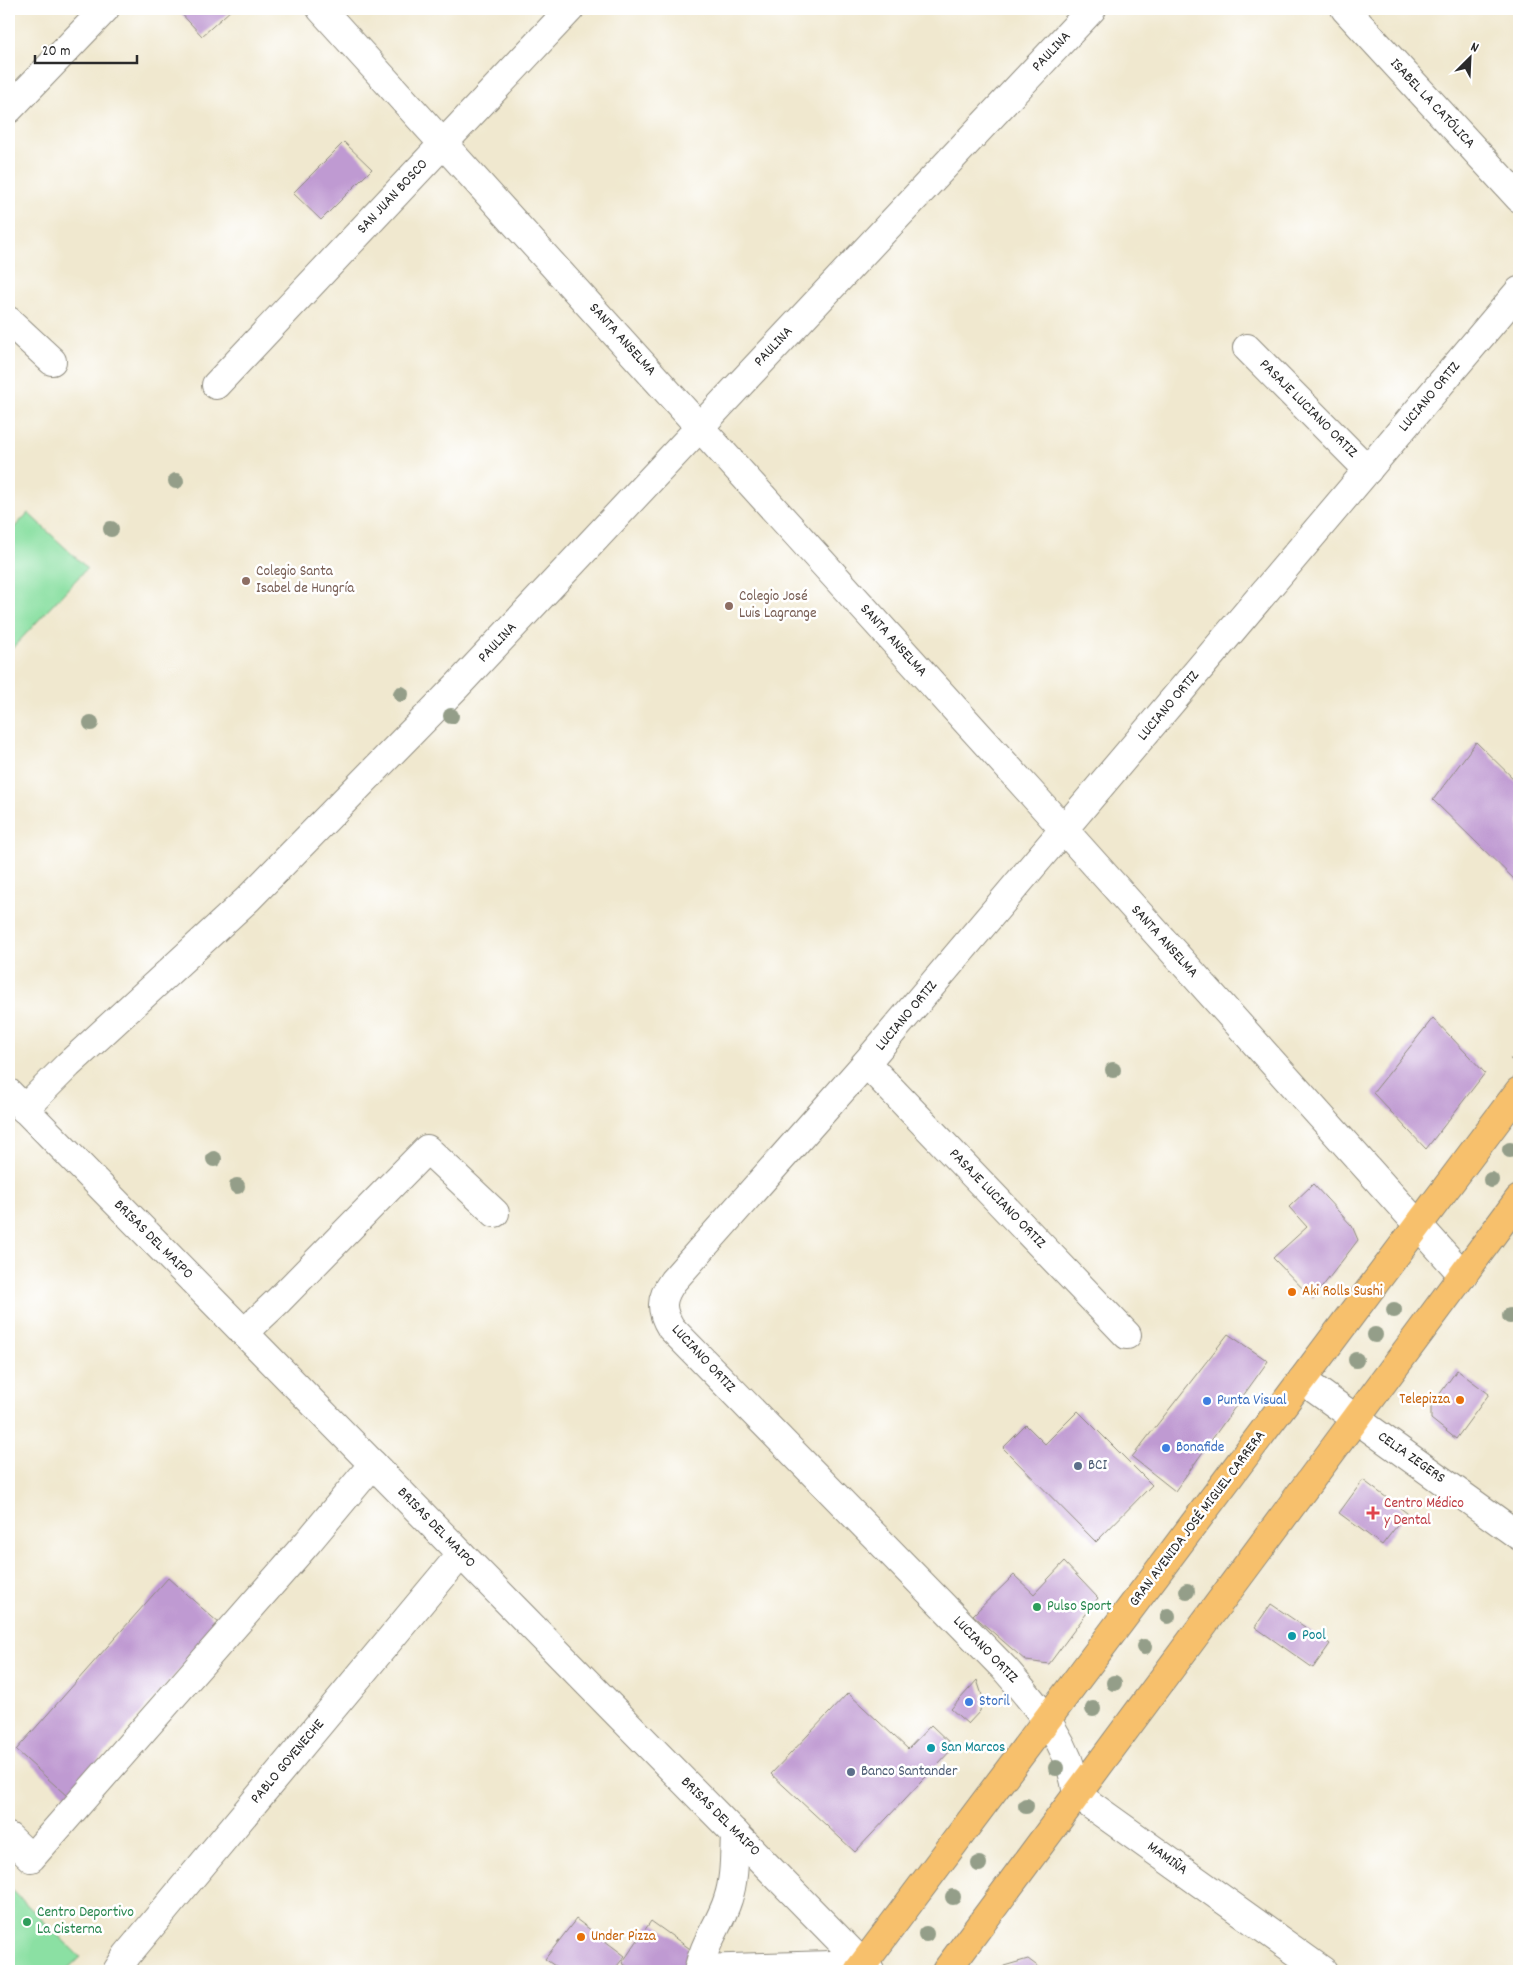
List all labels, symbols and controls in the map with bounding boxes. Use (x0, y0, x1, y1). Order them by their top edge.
street label: PAULINA (1027, 27, 1077, 77)
scale bar (35, 32, 138, 64)
north arrow (1446, 32, 1496, 82)
text: N (1467, 37, 1482, 59)
text: 20 m (42, 41, 70, 63)
street label: ISABEL LA CATÓLICA (1384, 54, 1480, 154)
street label: SAN JUAN BOSCO (352, 154, 434, 240)
street label: SANTA ANSELMA (583, 298, 661, 382)
street label: PAULINA (749, 322, 799, 372)
street label: PASAJE LUCIANO ORTIZ (1254, 355, 1363, 464)
street label: LUCIANO ORTIZ (1394, 357, 1466, 437)
place label: Colegio Santa Isabel de Hungría (256, 561, 355, 600)
marker: Colegio Santa Isabel de Hungría (240, 575, 252, 587)
place label: Colegio José Luis Lagrange (739, 586, 817, 625)
street label: SANTA ANSELMA (854, 599, 932, 683)
marker: Colegio José Luis Lagrange (723, 600, 735, 612)
street label: PAULINA (473, 618, 523, 668)
street label: LUCIANO ORTIZ (1133, 666, 1205, 746)
street label: SANTA ANSELMA (1125, 900, 1203, 984)
street label: LUCIANO ORTIZ (871, 976, 943, 1056)
street label: PASAJE LUCIANO ORTIZ (943, 1144, 1051, 1254)
street label: BRISAS DEL MAIPO (108, 1195, 198, 1285)
place label: Aki Rolls Sushi (1302, 1281, 1383, 1303)
marker: Aki Rolls Sushi (1286, 1286, 1298, 1298)
street label: LUCIANO ORTIZ (666, 1320, 741, 1398)
place label: Telepizza (1399, 1389, 1451, 1411)
place label: Punta Visual (1217, 1390, 1287, 1412)
marker: Telepizza (1454, 1394, 1466, 1406)
marker: Punta Visual (1201, 1395, 1213, 1407)
street label: GRAN AVENIDA JOSÉ MIGUEL CARRERA (1124, 1426, 1272, 1612)
street label: CELIA ZEGERS (1373, 1427, 1449, 1489)
place label: Bonafide (1176, 1437, 1225, 1459)
marker: Bonafide (1160, 1442, 1172, 1454)
place label: BCI (1088, 1455, 1108, 1477)
marker: BCI (1072, 1460, 1084, 1472)
street label: BRISAS DEL MAIPO (392, 1483, 480, 1573)
place label: Centro Médico y Dental (1384, 1493, 1464, 1532)
marker: Centro Médico y Dental (1366, 1506, 1380, 1520)
place label: Pulso Sport (1047, 1596, 1112, 1618)
marker: Pulso Sport (1031, 1601, 1043, 1613)
street label: LUCIANO ORTIZ (947, 1611, 1023, 1689)
place label: Pool (1302, 1625, 1326, 1647)
marker: Pool (1286, 1630, 1298, 1642)
place label: Storil (979, 1691, 1010, 1713)
marker: Storil (963, 1696, 975, 1708)
street label: PABLO GOYENECHE (246, 1715, 330, 1809)
place label: San Marcos (941, 1737, 1005, 1759)
marker: San Marcos (925, 1742, 937, 1754)
place label: Banco Santander (861, 1761, 958, 1783)
marker: Banco Santander (845, 1766, 857, 1778)
street label: BRISAS DEL MAIPO (675, 1772, 765, 1862)
street label: MAMIÑA (1142, 1837, 1192, 1881)
place label: Centro Deportivo La Cisterna (37, 1902, 134, 1941)
marker: Centro Deportivo La Cisterna (21, 1916, 33, 1928)
place label: Under Pizza (591, 1926, 657, 1948)
marker: Under Pizza (575, 1931, 587, 1943)

